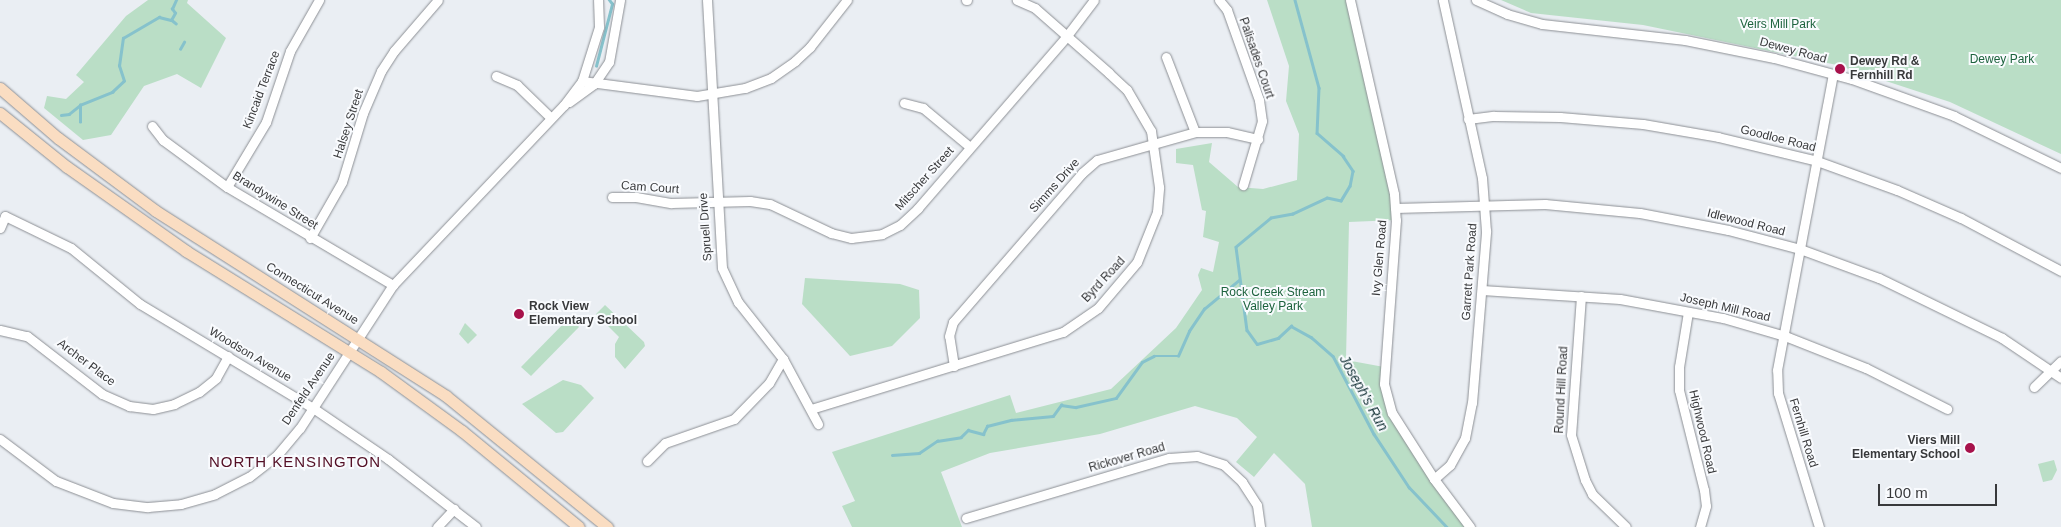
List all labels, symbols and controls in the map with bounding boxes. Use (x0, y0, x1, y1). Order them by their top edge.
street label: Palisades Court (1235, 16, 1277, 100)
park label: Veirs Mill Park (1740, 18, 1816, 32)
street label: Dewey Road (1758, 35, 1828, 67)
street label: Kincaid Terrace (240, 49, 284, 131)
park label: Dewey Park (1970, 53, 2034, 67)
place label: Dewey Rd & Fernhill Rd (1850, 55, 1919, 83)
marker: Dewey Rd & Fernhill Rd (1834, 63, 1846, 75)
street label: Halsey Street (331, 88, 367, 160)
street label: Goodloe Road (1739, 123, 1817, 155)
street label: Mitscher Street (893, 144, 957, 214)
street label: Simms Drive (1027, 156, 1083, 216)
street label: Brandywine Street (230, 169, 320, 233)
street label: Cam Court (621, 179, 679, 197)
street label: Spruell Drive (696, 192, 716, 262)
street label: Idlewood Road (1705, 206, 1787, 240)
street label: Ivy Glen Road (1370, 219, 1390, 297)
street label: Garrett Park Road (1459, 223, 1481, 321)
street label: Byrd Road (1079, 254, 1129, 306)
street label: Connecticut Avenue (263, 259, 361, 329)
park label: Rock Creek Stream Valley Park (1221, 286, 1325, 314)
street label: Joseph Mill Road (1679, 291, 1771, 325)
place label: Rock View Elementary School (529, 300, 637, 328)
marker: Rock View Elementary School (513, 308, 525, 320)
street label: Woodson Avenue (206, 325, 294, 385)
street label: Archer Place (54, 337, 118, 389)
street label: Round Hill Road (1553, 346, 1571, 434)
street label: Denfeld Avenue (279, 350, 339, 428)
water label: Joseph's Run (1336, 352, 1392, 434)
street label: Highwood Road (1685, 389, 1719, 475)
street label: Fernhill Road (1786, 397, 1820, 469)
place label: Viers Mill Elementary School (1852, 434, 1960, 462)
street label: Rickover Road (1087, 440, 1167, 476)
marker: Viers Mill Elementary School (1964, 442, 1976, 454)
district label: NORTH KENSINGTON (207, 453, 383, 471)
scale bar (1881, 474, 2000, 506)
text: 100 m (1886, 484, 1928, 501)

